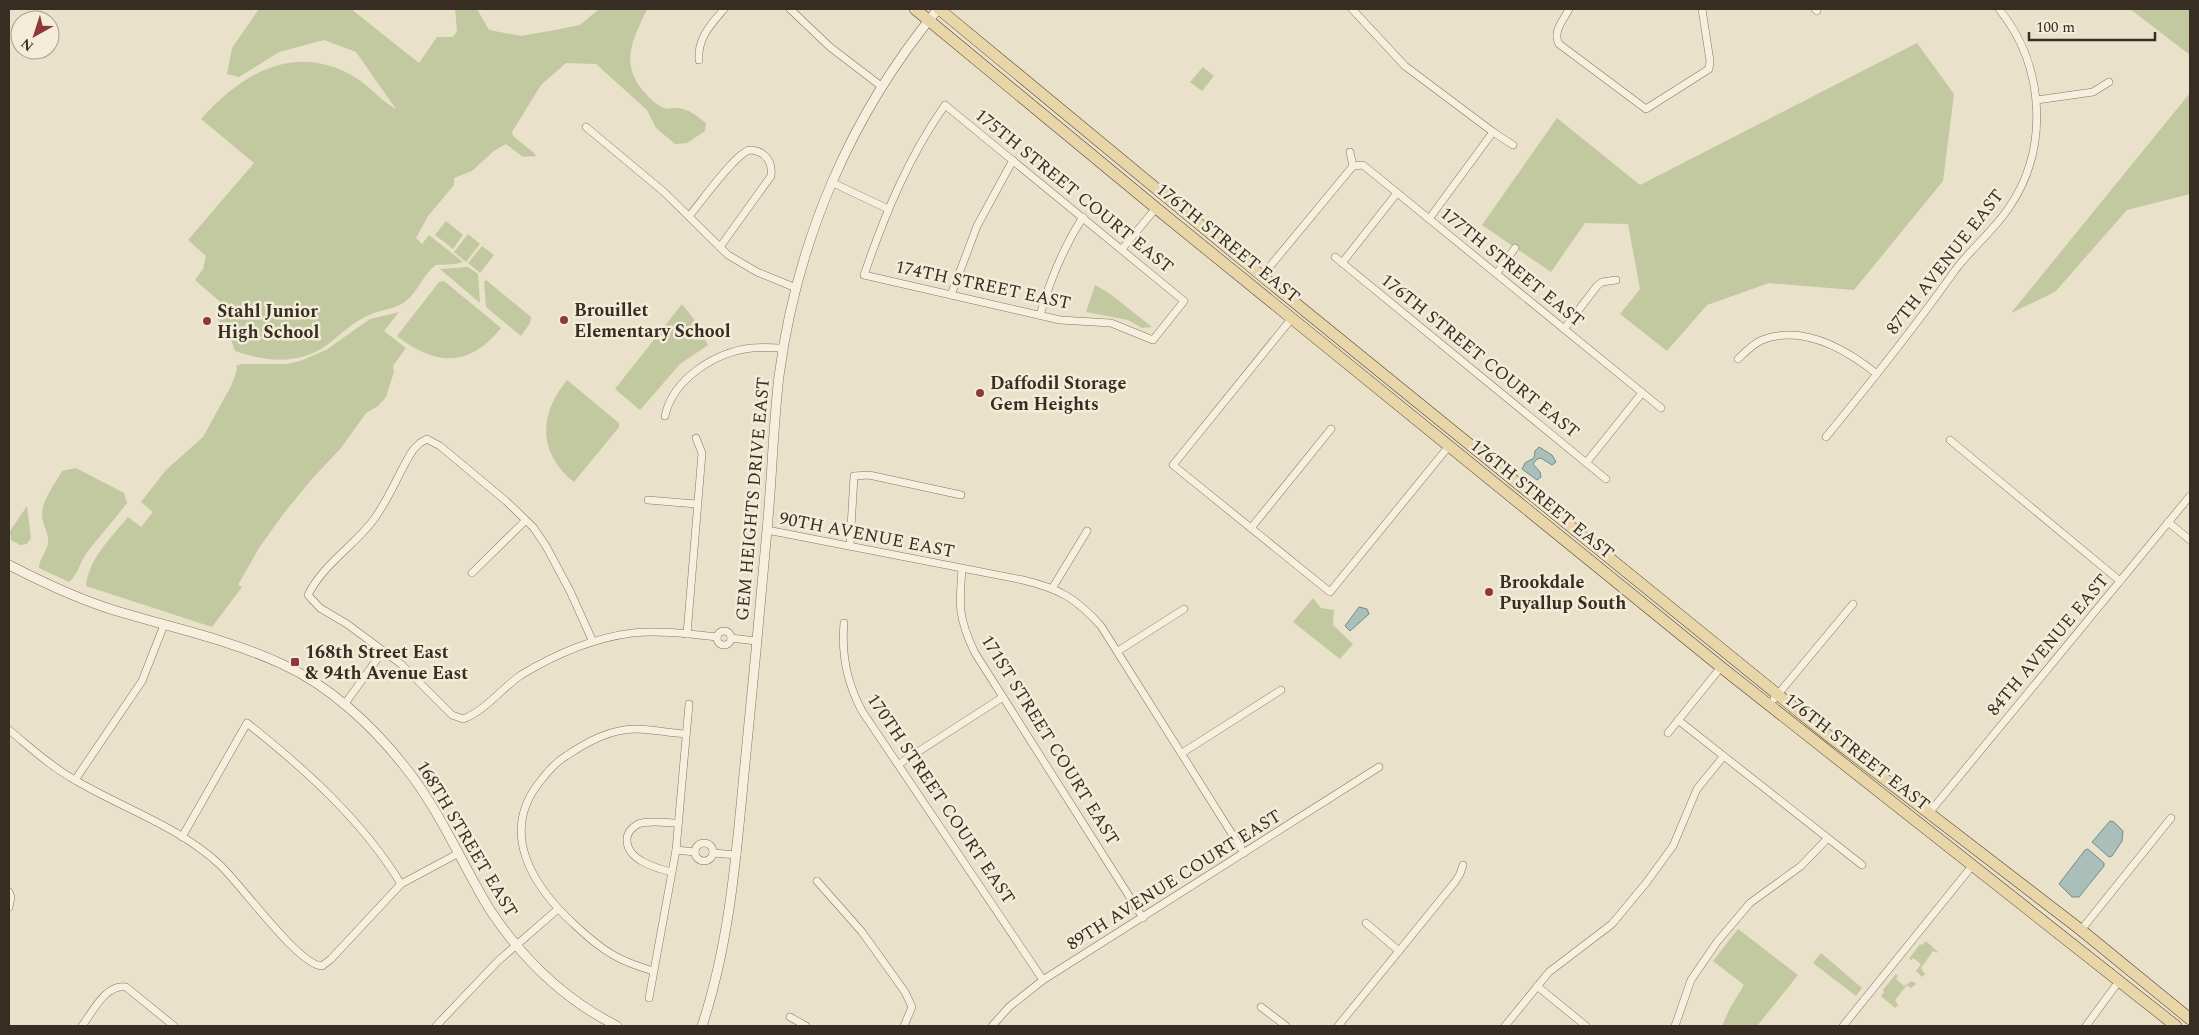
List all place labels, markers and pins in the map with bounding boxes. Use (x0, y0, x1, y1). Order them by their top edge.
place label: Brouillet Elementary School (574, 297, 731, 345)
place label: Stahl Junior High School (217, 298, 319, 346)
marker: Brouillet Elementary School (558, 314, 570, 326)
marker: Stahl Junior High School (201, 315, 213, 327)
place label: Daffodil Storage Gem Heights (990, 370, 1126, 418)
marker: Daffodil Storage Gem Heights (974, 387, 986, 399)
place label: Brookdale Puyallup South (1499, 569, 1626, 617)
marker: Brookdale Puyallup South (1483, 586, 1495, 598)
place label: 168th Street East & 94th Avenue East (305, 639, 468, 687)
marker: 168th Street East & 94th Avenue East (289, 656, 301, 668)

